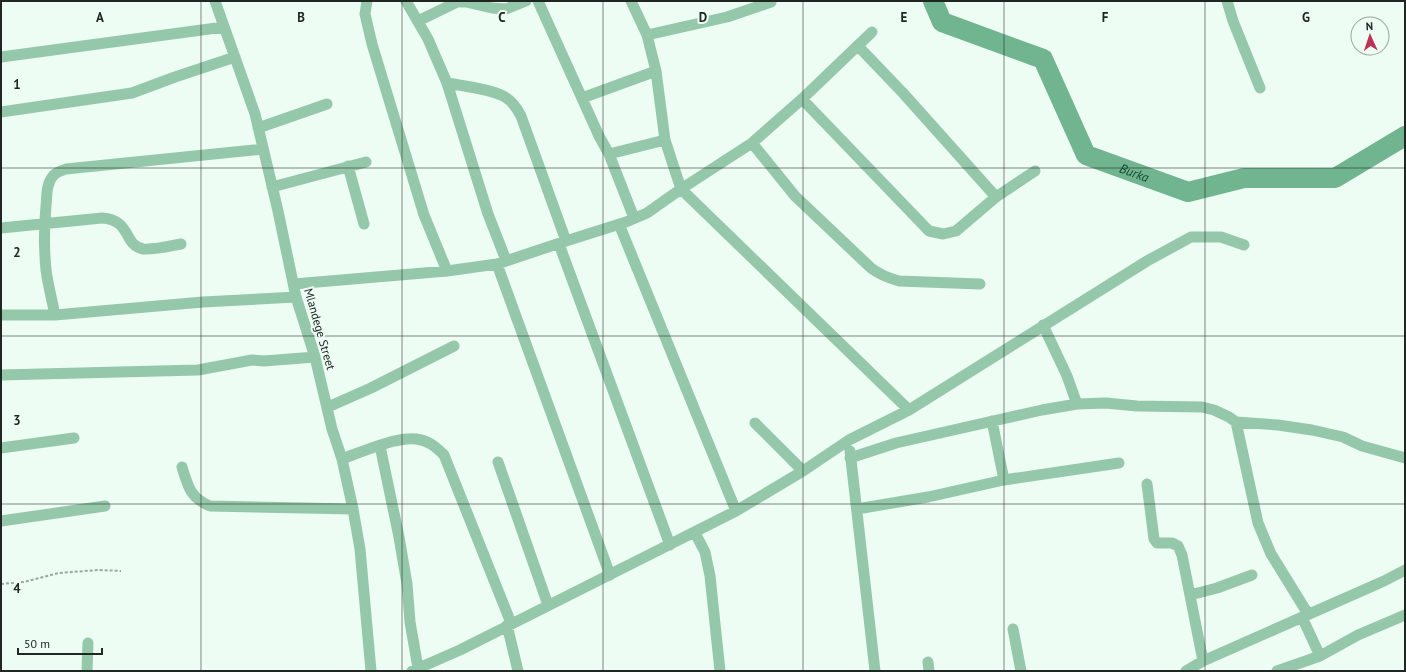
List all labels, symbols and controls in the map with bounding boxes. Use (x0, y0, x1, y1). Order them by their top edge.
text: A (96, 9, 104, 26)
text: B (297, 9, 305, 26)
text: C (498, 9, 506, 26)
text: D (699, 9, 707, 26)
text: E (901, 9, 908, 26)
text: F (1102, 9, 1109, 26)
text: G (1302, 9, 1310, 26)
north arrow (1350, 16, 1390, 56)
text: N (1365, 19, 1373, 33)
text: 1 (13, 76, 21, 93)
water label: Burka (1117, 159, 1152, 186)
text: 2 (13, 244, 21, 261)
street label: Mlandege Street (301, 286, 339, 372)
text: 3 (13, 412, 21, 429)
text: 4 (13, 580, 21, 597)
scale bar (18, 630, 102, 656)
text: 50 m (24, 636, 50, 651)

